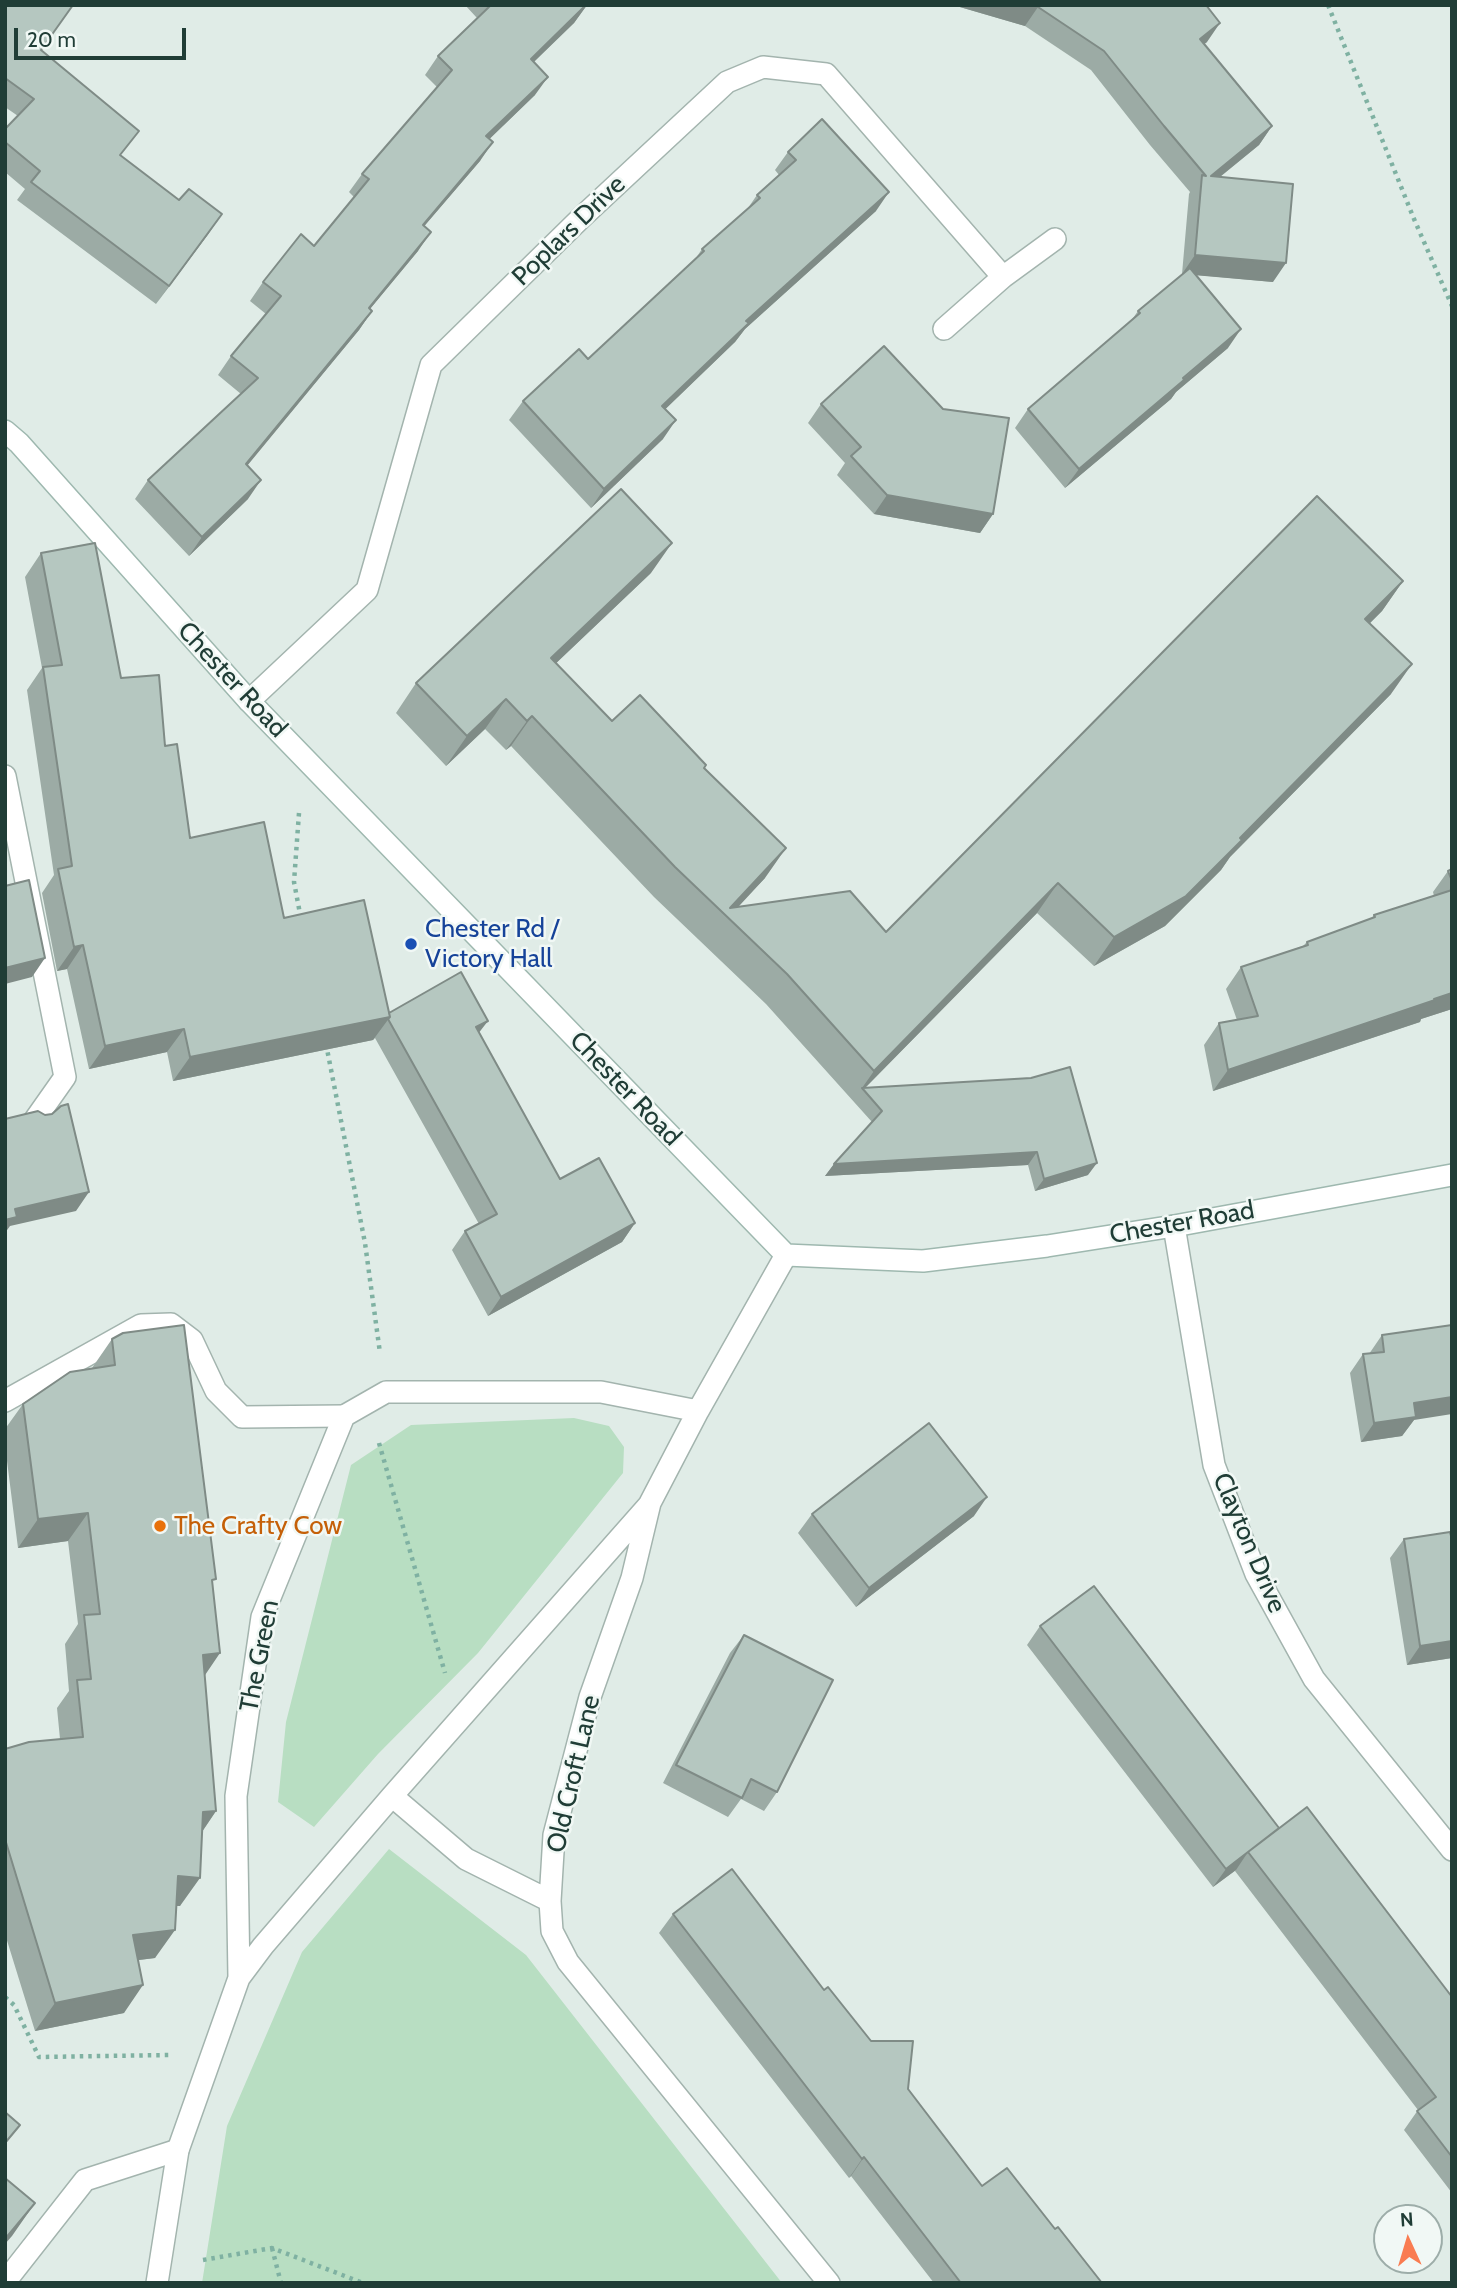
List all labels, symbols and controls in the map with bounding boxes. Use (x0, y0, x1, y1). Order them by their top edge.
scale bar (18, 14, 189, 58)
text: 20 m (27, 27, 76, 52)
street label: Poplars Drive (506, 169, 632, 293)
street label: Chester Road (171, 616, 293, 744)
place label: Chester Rd / Victory Hall (425, 913, 559, 974)
marker: Chester Rd / Victory Hall (403, 936, 419, 952)
street label: Chester Road (563, 1025, 687, 1153)
street label: Chester Road (1107, 1195, 1257, 1251)
street label: Clayton Drive (1206, 1468, 1292, 1618)
place label: The Crafty Cow (174, 1510, 342, 1542)
marker: The Crafty Cow (152, 1518, 168, 1534)
street label: The Green (234, 1597, 286, 1715)
street label: Old Croft Lane (541, 1692, 607, 1856)
north arrow (1373, 2204, 1443, 2274)
text: N (1399, 2208, 1414, 2231)

